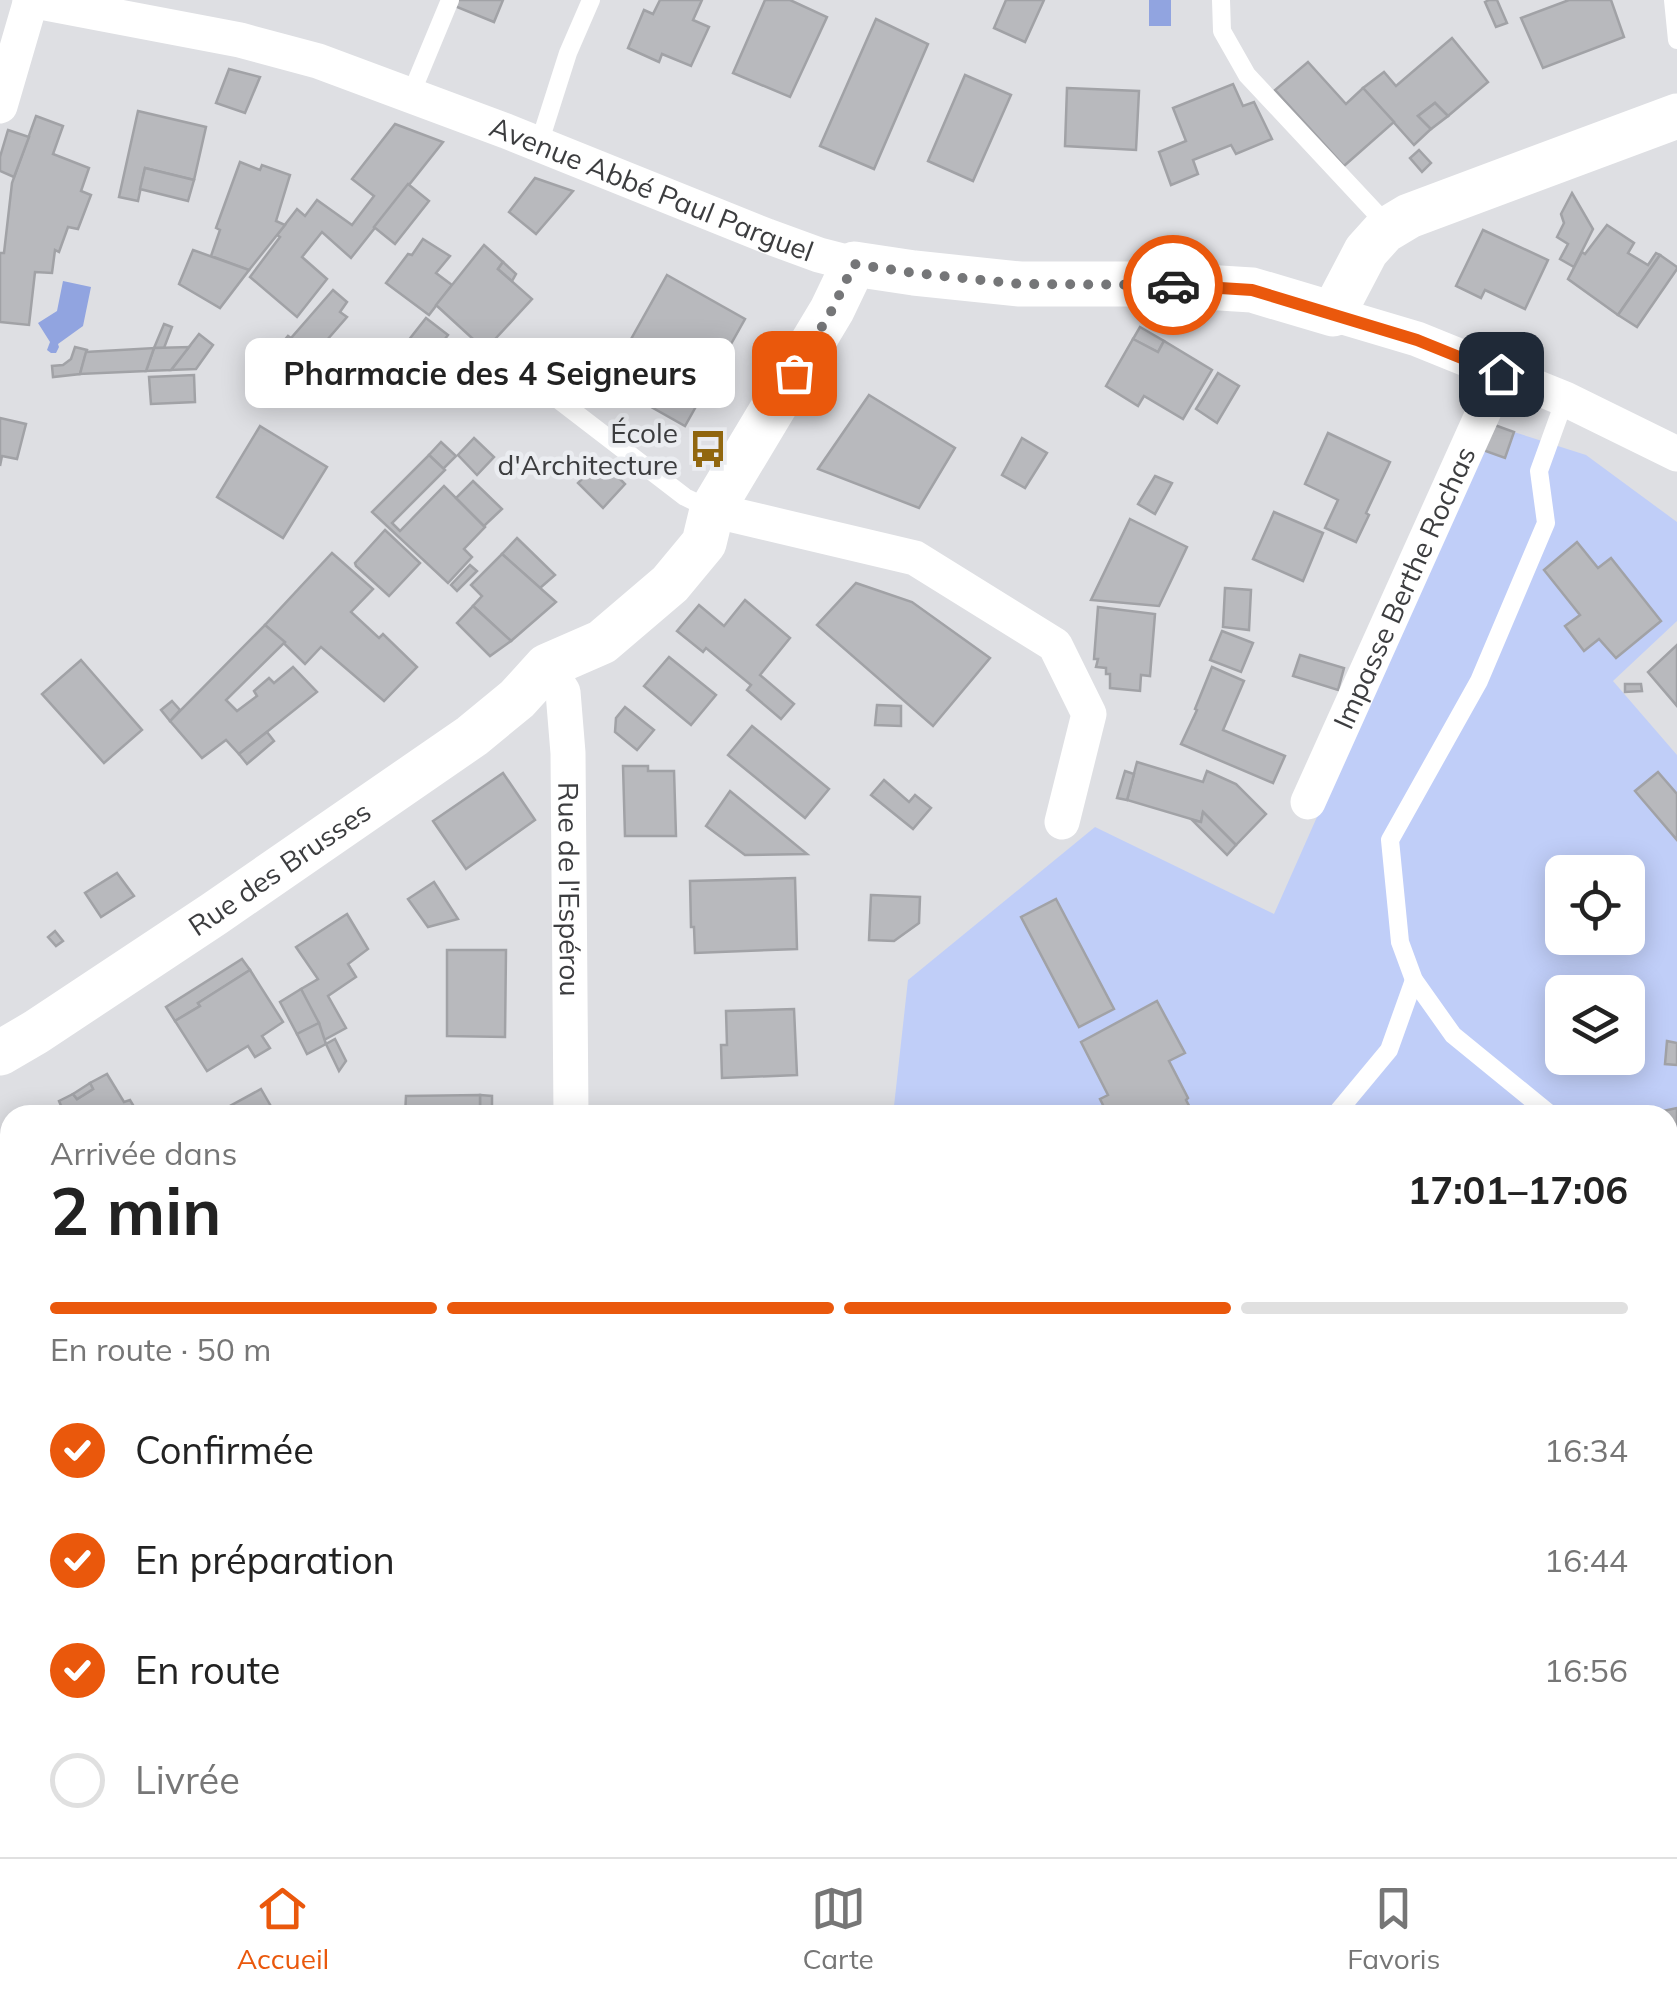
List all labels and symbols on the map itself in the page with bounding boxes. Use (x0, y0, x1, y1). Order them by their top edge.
street label: Avenue Abbé Paul Parguel (485, 109, 818, 269)
courier (1123, 235, 1223, 335)
pin (752, 331, 837, 416)
pin (1459, 332, 1544, 417)
callout: Pharmacie des 4 Seigneurs (244, 338, 734, 408)
place label: École d'Architecture (498, 415, 678, 482)
bus stop icon: École d'Architecture (687, 428, 729, 470)
street label: Impasse Berthe Rochas (1325, 441, 1483, 734)
street label: Rue de l'Espérou (551, 782, 588, 997)
street label: Rue des Brusses (182, 793, 377, 943)

